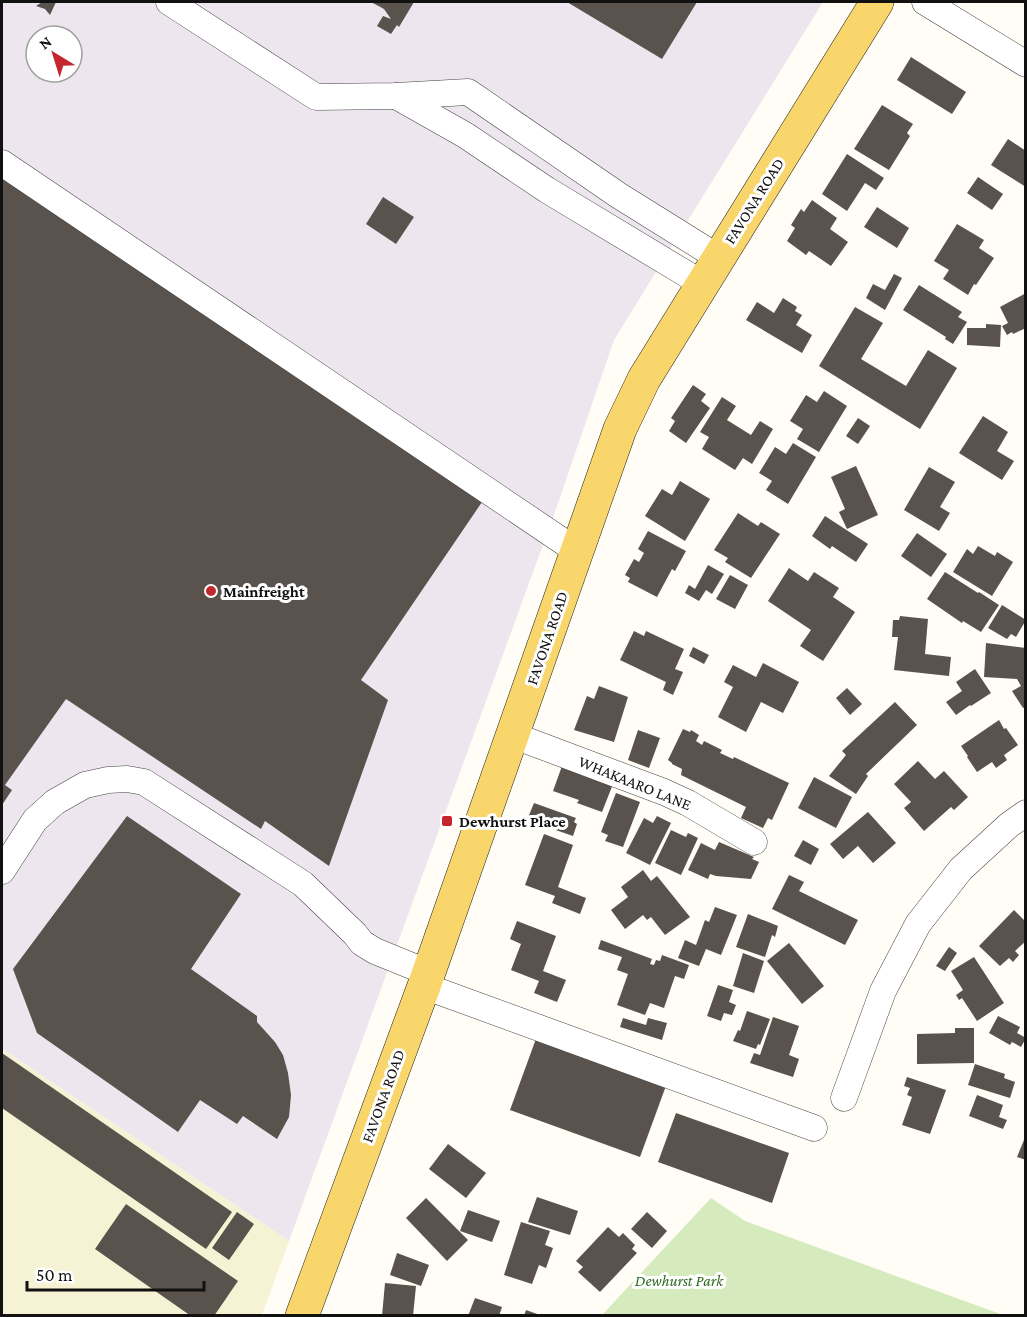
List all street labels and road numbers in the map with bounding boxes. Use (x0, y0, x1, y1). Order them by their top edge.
street label: FAVONA ROAD (721, 155, 787, 247)
street label: FAVONA ROAD (523, 589, 571, 687)
street label: WHAKAARO LANE (576, 753, 694, 813)
street label: FAVONA ROAD (358, 1047, 408, 1145)

